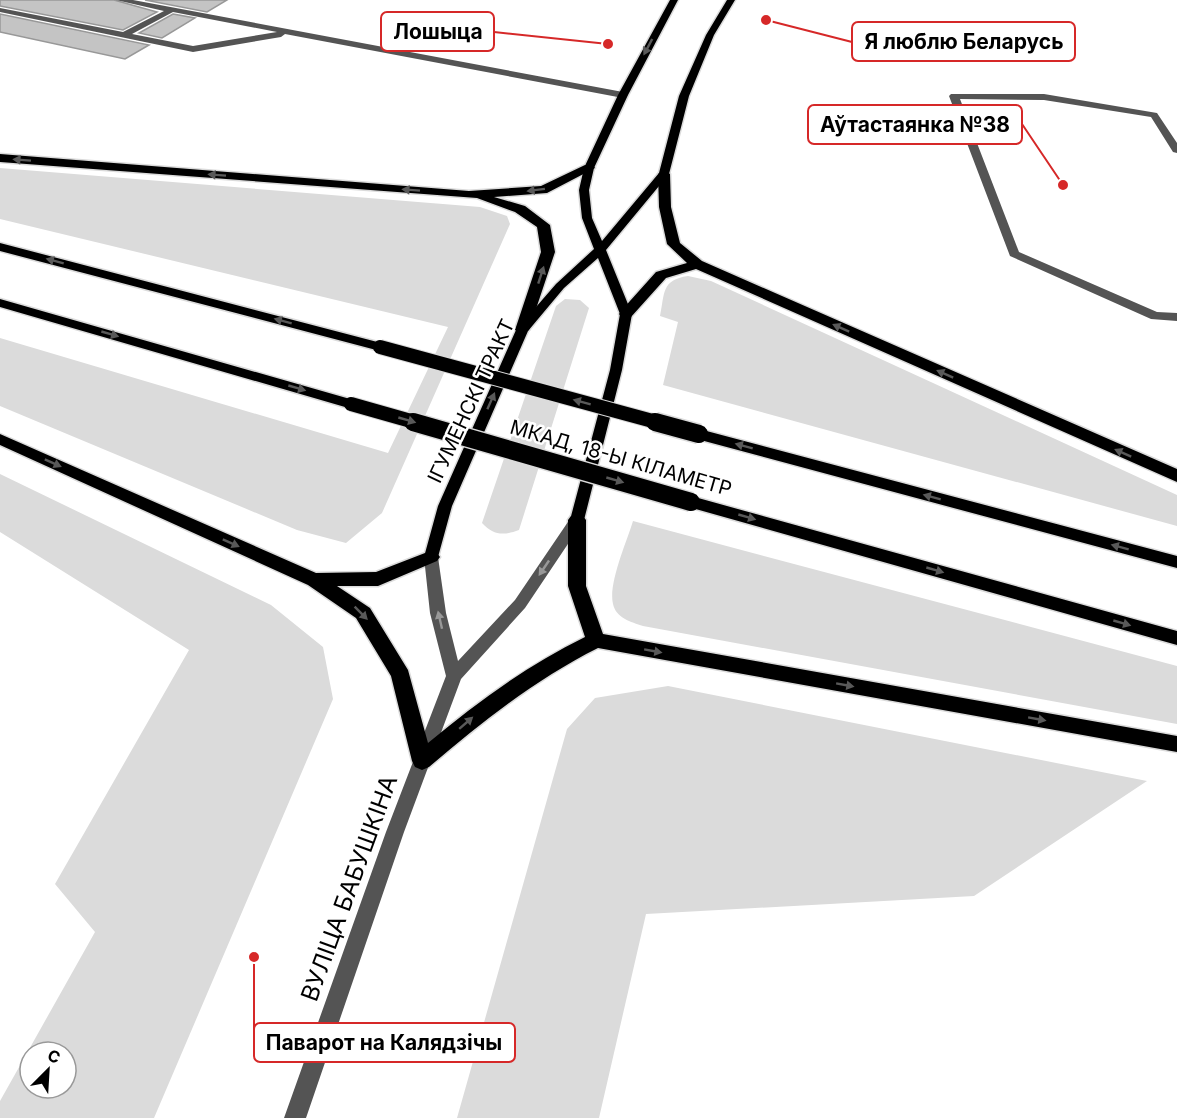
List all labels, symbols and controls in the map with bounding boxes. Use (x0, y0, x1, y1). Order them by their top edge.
callout: Лошыца (381, 12, 494, 51)
text: Лошыца (393, 19, 483, 44)
callout: Я люблю Беларусь (852, 22, 1075, 61)
text: Я люблю Беларусь (864, 29, 1064, 54)
one-way arrow (643, 39, 653, 56)
callout: Аўтастаянка №38 (808, 105, 1022, 144)
text: Аўтастаянка №38 (820, 112, 1010, 137)
one-way arrow (13, 155, 32, 165)
one-way arrow (207, 170, 226, 180)
one-way arrow (402, 185, 421, 195)
one-way arrow (526, 185, 545, 195)
one-way arrow (46, 256, 65, 266)
one-way arrow (536, 266, 546, 284)
street label: ІГУМЕНСКІ ТРАКТ (423, 315, 519, 487)
one-way arrow (274, 316, 292, 326)
one-way arrow (832, 322, 850, 332)
one-way arrow (101, 330, 119, 339)
one-way arrow (937, 369, 954, 378)
one-way arrow (288, 384, 306, 393)
one-way arrow (486, 392, 496, 410)
one-way arrow (573, 397, 591, 407)
street label: МКАД, 18-Ы КІЛАМЕТР (507, 415, 735, 501)
one-way arrow (399, 416, 417, 425)
one-way arrow (735, 441, 753, 451)
one-way arrow (1115, 448, 1132, 457)
one-way arrow (45, 458, 63, 468)
one-way arrow (606, 476, 624, 485)
one-way arrow (923, 491, 941, 501)
one-way arrow (738, 513, 756, 523)
one-way arrow (223, 538, 240, 547)
one-way arrow (1111, 542, 1129, 551)
one-way arrow (539, 560, 550, 576)
one-way arrow (926, 566, 944, 575)
one-way arrow (354, 606, 368, 621)
one-way arrow (435, 610, 445, 629)
one-way arrow (1114, 619, 1132, 628)
one-way arrow (644, 646, 663, 655)
one-way arrow (836, 681, 855, 690)
one-way arrow (1028, 715, 1047, 724)
one-way arrow (458, 717, 473, 730)
street label: ВУЛІЦА БАБУШКІНА (295, 771, 403, 1005)
callout: Паварот на Калядзічы (254, 1023, 515, 1062)
text: Паварот на Калядзічы (266, 1030, 502, 1055)
north arrow (18, 1040, 78, 1100)
text: С (45, 1045, 64, 1068)

